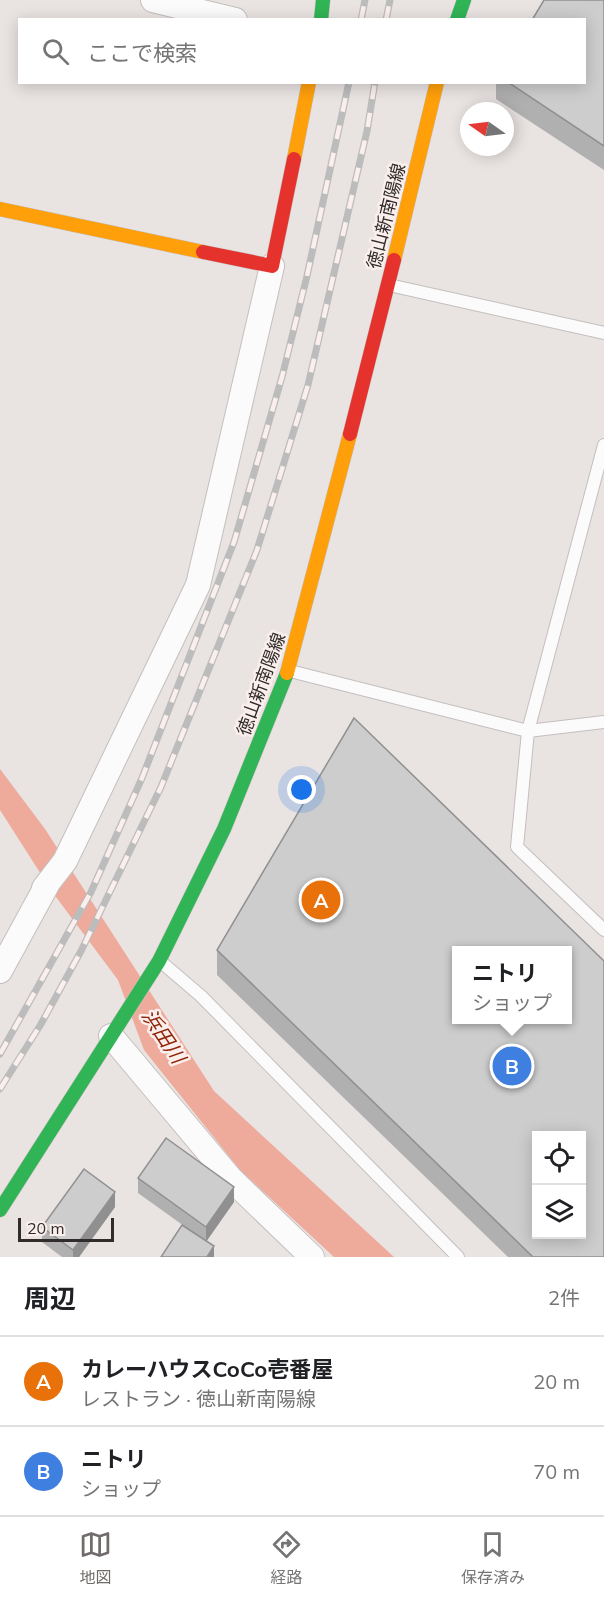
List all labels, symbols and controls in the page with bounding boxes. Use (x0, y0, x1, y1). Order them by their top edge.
search box (18, 18, 586, 84)
icon: search (39, 35, 72, 68)
text: ここで検索 (87, 39, 197, 67)
north arrow (460, 102, 514, 156)
street label: 徳山新南陽線 (362, 161, 410, 271)
street label: 徳山新南陽線 (232, 629, 290, 739)
your location (287, 775, 316, 804)
pin: A (302, 878, 340, 922)
popup (452, 946, 572, 1024)
text: ニトリ (472, 959, 538, 987)
text: ショップ (472, 990, 552, 1015)
water label: 浜田川 (137, 1004, 192, 1070)
pin: B (492, 1044, 532, 1088)
map controls (532, 1131, 586, 1239)
button: locate (532, 1131, 586, 1185)
button: layers (532, 1185, 586, 1239)
scale bar (18, 1215, 114, 1242)
text: 20 m (27, 1218, 64, 1238)
text: 周辺 (24, 1282, 76, 1315)
text: 2件 (548, 1285, 580, 1310)
text: カレーハウスCoCo壱番屋 (81, 1355, 333, 1383)
text: A (36, 1369, 51, 1394)
text: 20 m (533, 1369, 580, 1394)
text: レストラン · 徳山新南陽線 (81, 1386, 316, 1411)
text: ニトリ (81, 1445, 147, 1473)
text: B (37, 1459, 50, 1484)
text: 70 m (533, 1459, 580, 1484)
text: ショップ (81, 1476, 161, 1501)
tab: 地図 (79, 1528, 112, 1588)
tab: 経路 (270, 1528, 303, 1588)
tab: 保存済み (461, 1528, 525, 1588)

